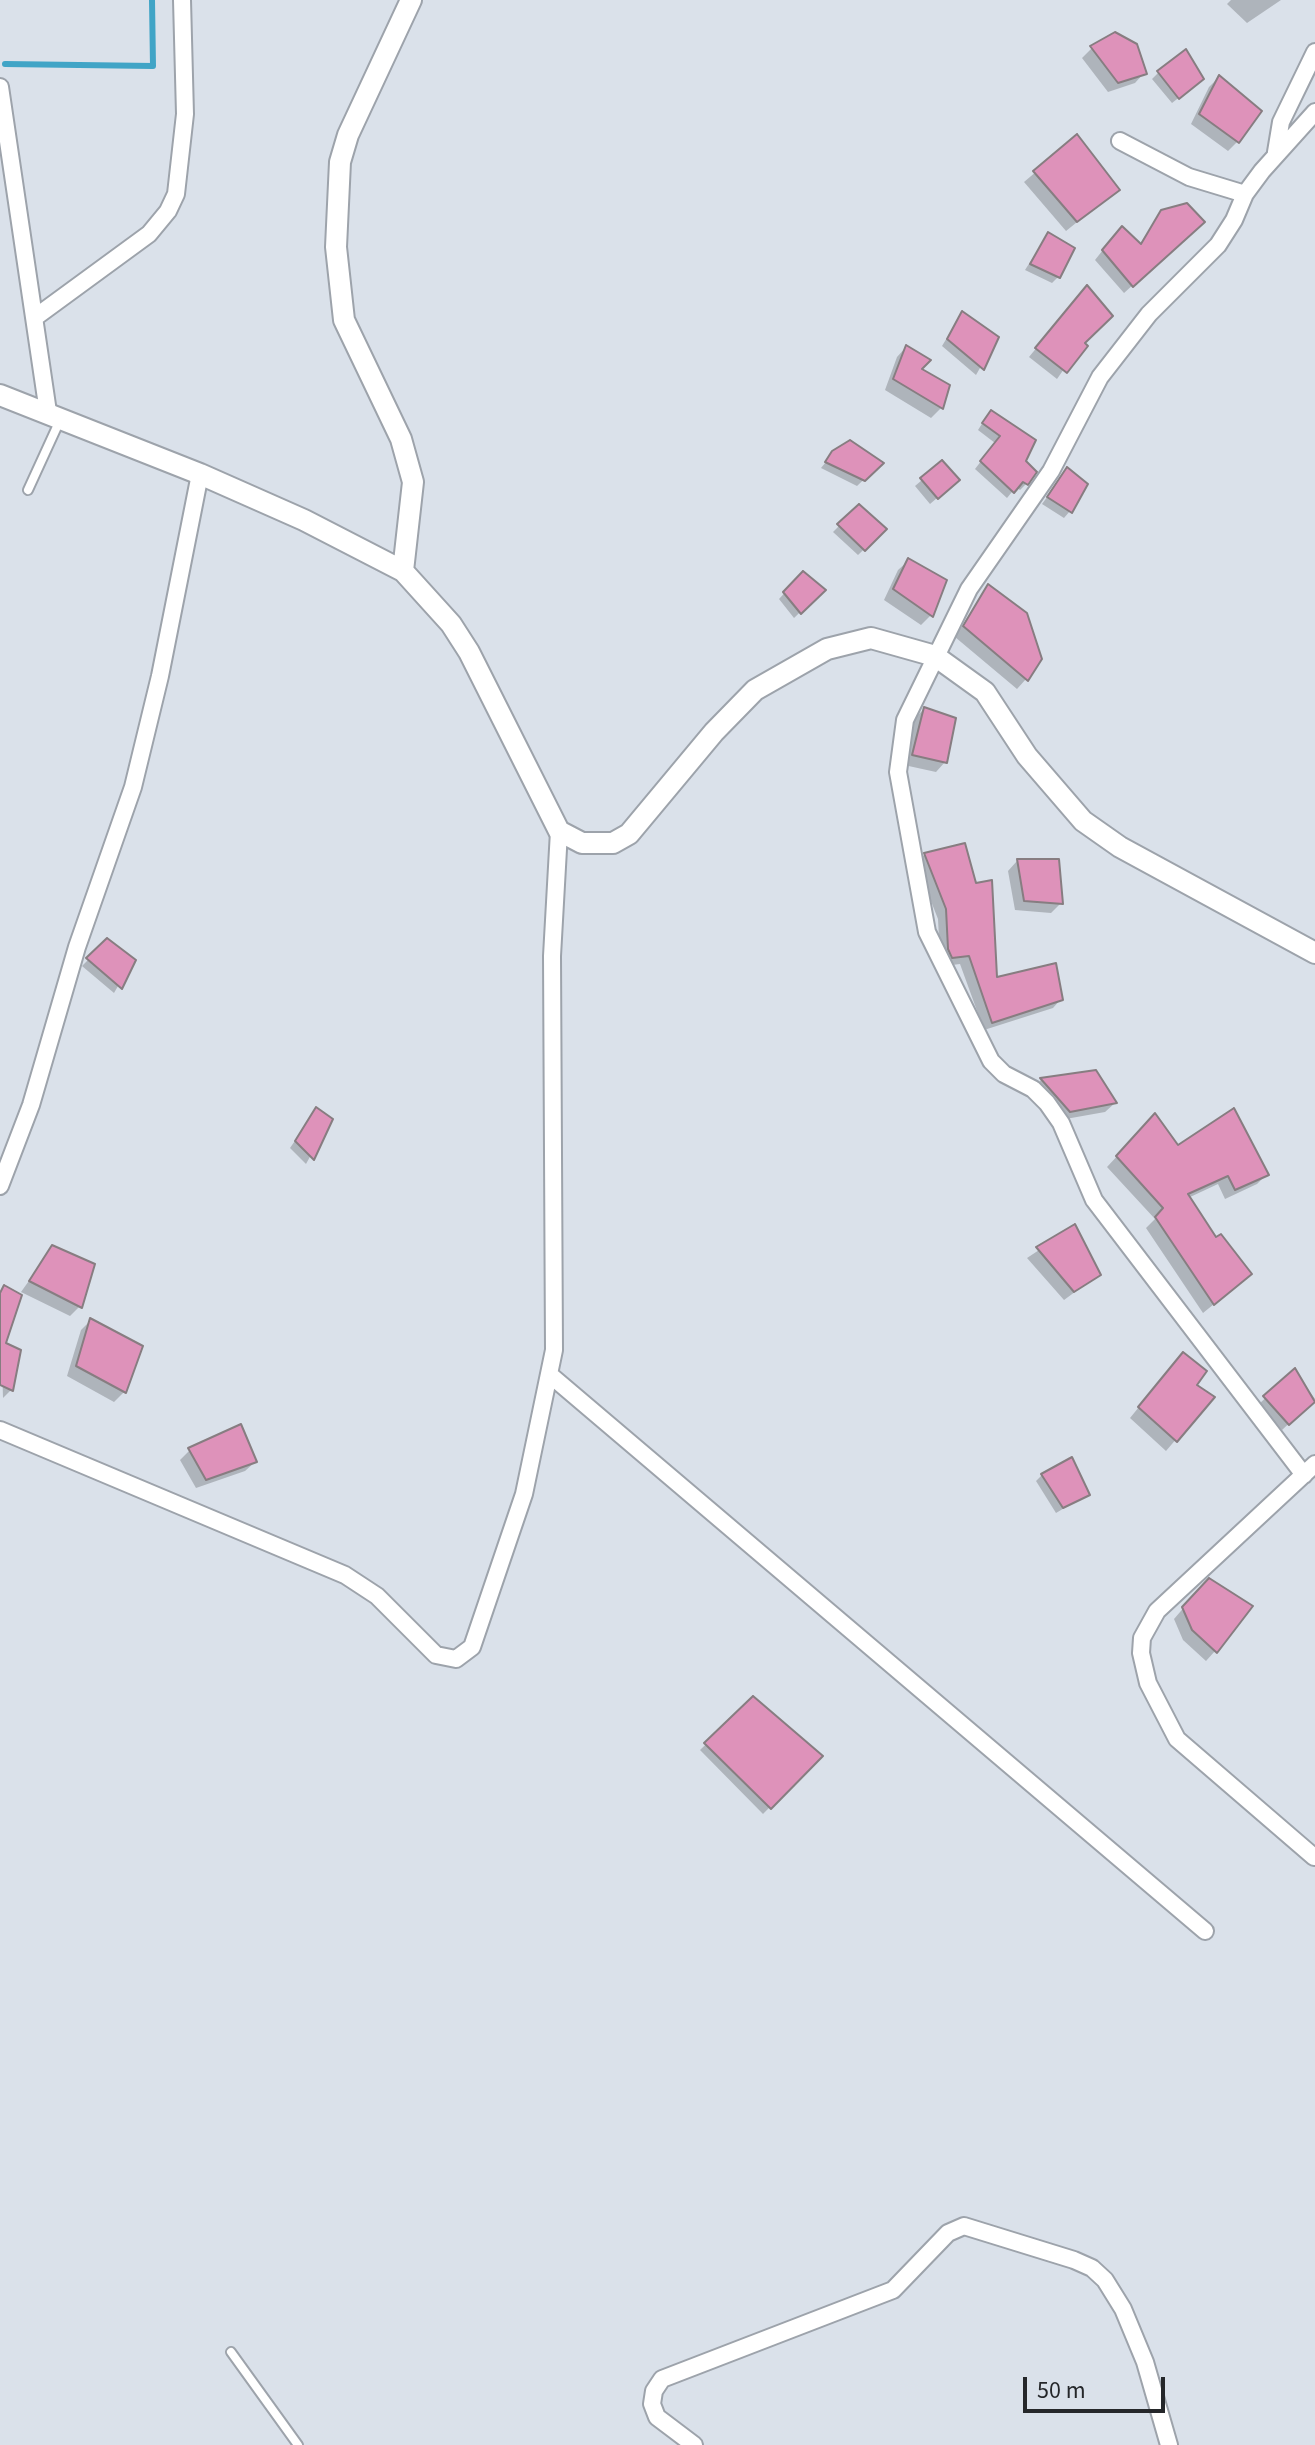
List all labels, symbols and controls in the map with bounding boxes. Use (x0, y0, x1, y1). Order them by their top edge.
scale bar (1027, 2361, 1169, 2411)
text: 50 m (1037, 2373, 1086, 2408)

